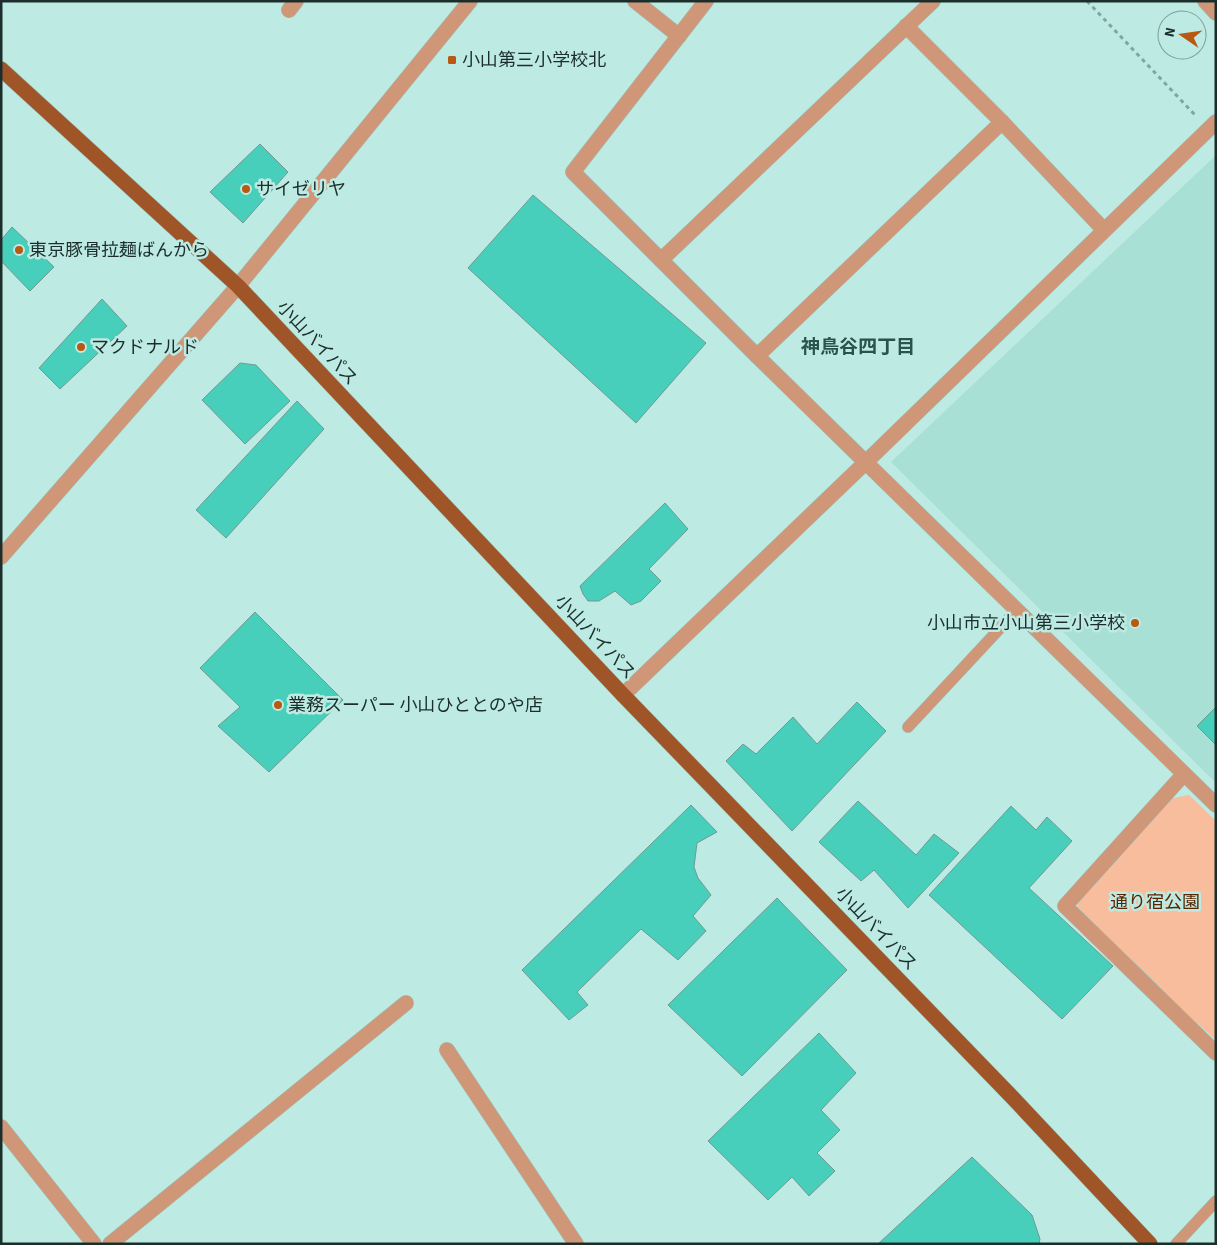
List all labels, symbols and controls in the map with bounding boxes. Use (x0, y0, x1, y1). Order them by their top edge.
north arrow (1157, 10, 1207, 60)
text: N (1160, 26, 1181, 39)
place label: 小山第三小学校北 (462, 48, 606, 73)
marker: 小山第三小学校北 (446, 54, 458, 66)
place label: サイゼリヤ (256, 177, 346, 202)
marker: サイゼリヤ (240, 183, 252, 195)
place label: 東京豚骨拉麺ばんから (29, 238, 209, 263)
marker: 東京豚骨拉麺ばんから (13, 244, 25, 256)
street label: 小山バイパス (271, 295, 363, 391)
district label: 神鳥谷四丁目 (801, 334, 915, 361)
place label: マクドナルド (91, 335, 199, 360)
marker: マクドナルド (75, 341, 87, 353)
street label: 小山バイパス (549, 589, 641, 685)
place label: 小山市立小山第三小学校 (927, 611, 1125, 636)
marker: 小山市立小山第三小学校 (1129, 617, 1141, 629)
place label: 業務スーパー 小山ひととのや店 (288, 693, 543, 718)
marker: 業務スーパー 小山ひととのや店 (272, 699, 284, 711)
street label: 小山バイパス (830, 882, 922, 976)
park label: 通り宿公園 (1110, 890, 1200, 915)

